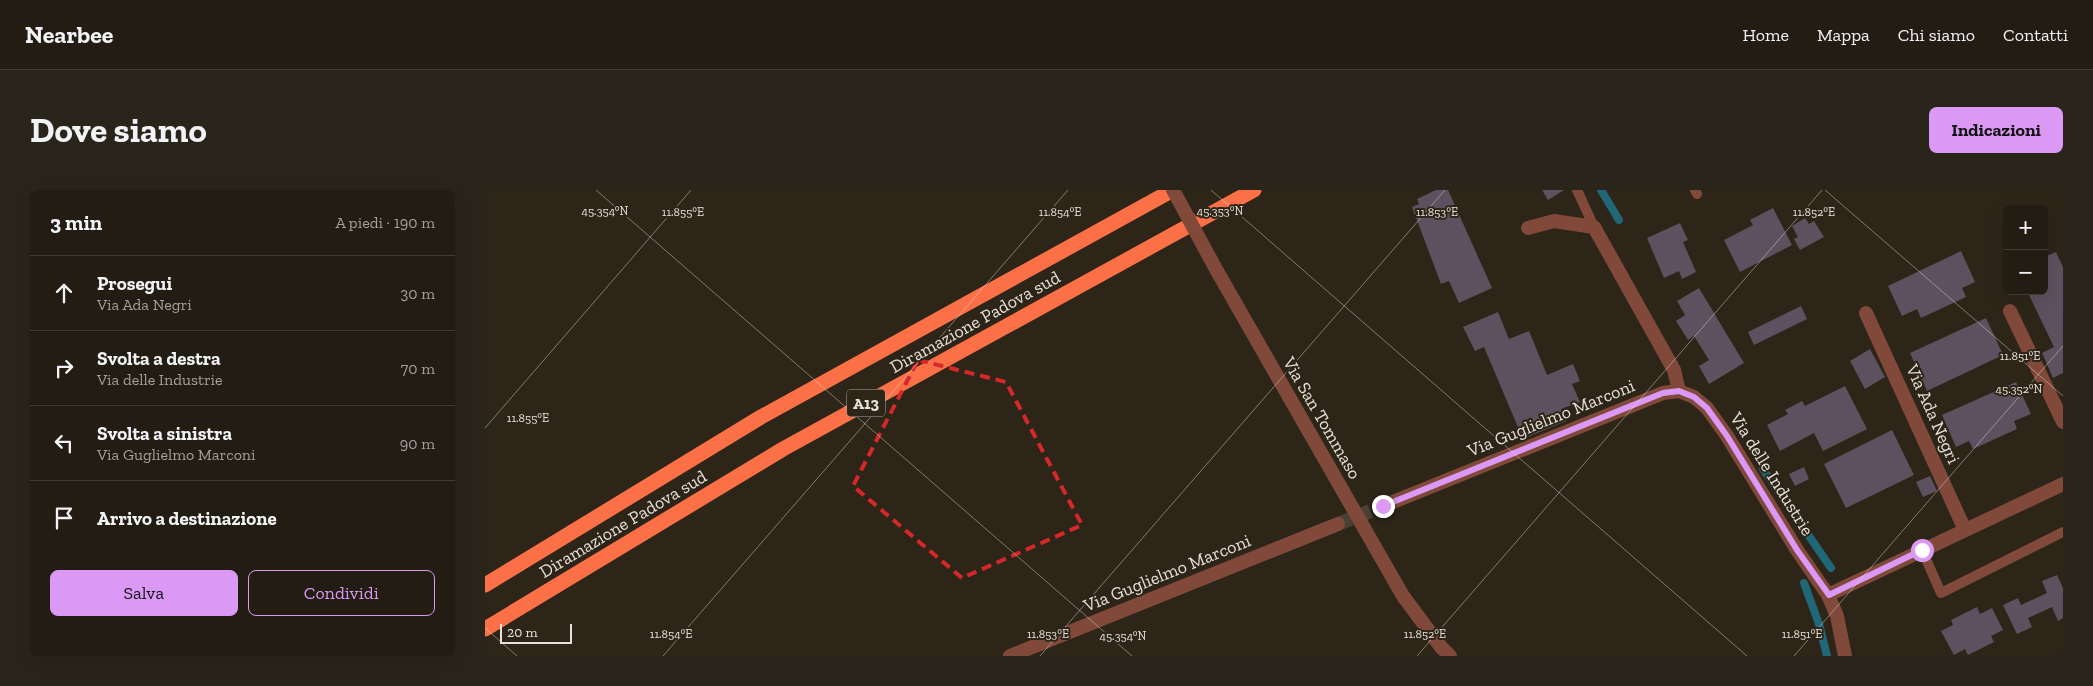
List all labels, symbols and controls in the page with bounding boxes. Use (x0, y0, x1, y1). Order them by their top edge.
text: Nearbee (25, 20, 113, 49)
text: Home (1743, 24, 1789, 46)
text: Mappa (1817, 24, 1870, 46)
text: Chi siamo (1898, 24, 1975, 46)
text: Contatti (2003, 24, 2068, 46)
button: Indicazioni (1929, 107, 2063, 153)
text: Dove siamo (30, 109, 207, 151)
text: 45.354°N (582, 204, 629, 218)
text: 45.353°N (1197, 204, 1243, 218)
text: 11.855°E (662, 205, 704, 219)
text: 11.854°E (1039, 205, 1081, 219)
text: 11.853°E (1416, 205, 1458, 219)
text: 11.852°E (1793, 205, 1835, 219)
map controls (2003, 205, 2048, 295)
button: + (2003, 205, 2048, 250)
text: 3 min (50, 210, 102, 235)
text: A piedi · 190 m (335, 213, 435, 232)
button: − (2003, 250, 2048, 295)
street label: Diramazione Padova sud (886, 266, 1064, 378)
text: Prosegui (97, 272, 172, 295)
icon: ahead (50, 279, 78, 307)
text: 30 m (401, 284, 435, 303)
text: Via Ada Negri (97, 295, 192, 314)
text: Svolta a destra (97, 347, 221, 370)
text: 11.851°E (2000, 349, 2040, 363)
street label: Via San Tommaso (1278, 352, 1366, 483)
icon: right (50, 354, 78, 382)
text: 70 m (401, 359, 435, 378)
street label: Via Ada Negri (1901, 360, 1965, 467)
text: Via delle Industrie (97, 370, 223, 389)
street label: Via Guglielmo Marconi (1463, 374, 1638, 462)
text: 45.352°N (1996, 382, 2043, 396)
road number: A13 (847, 390, 885, 417)
street label: Via delle Industrie (1725, 407, 1819, 540)
text: 11.855°E (507, 411, 549, 425)
text: Svolta a sinistra (97, 422, 232, 445)
icon: left (50, 429, 78, 457)
text: 90 m (400, 434, 435, 453)
text: Via Guglielmo Marconi (97, 445, 256, 464)
street label: Diramazione Padova sud (535, 465, 711, 583)
route end (1372, 495, 1395, 518)
icon: arrive (50, 504, 78, 532)
text: Arrivo a destinazione (97, 507, 277, 530)
street label: Via Guglielmo Marconi (1079, 529, 1254, 617)
route start (1911, 539, 1934, 562)
button: Salva (50, 570, 238, 616)
button: Condividi (248, 570, 435, 616)
scale bar (500, 621, 573, 644)
text: 20 m (507, 624, 538, 641)
text: 11.854°E (650, 627, 692, 641)
text: 11.853°E (1027, 627, 1069, 641)
text: 11.852°E (1404, 627, 1446, 641)
text: 11.851°E (1782, 627, 1822, 641)
text: 45.354°N (1100, 629, 1147, 643)

